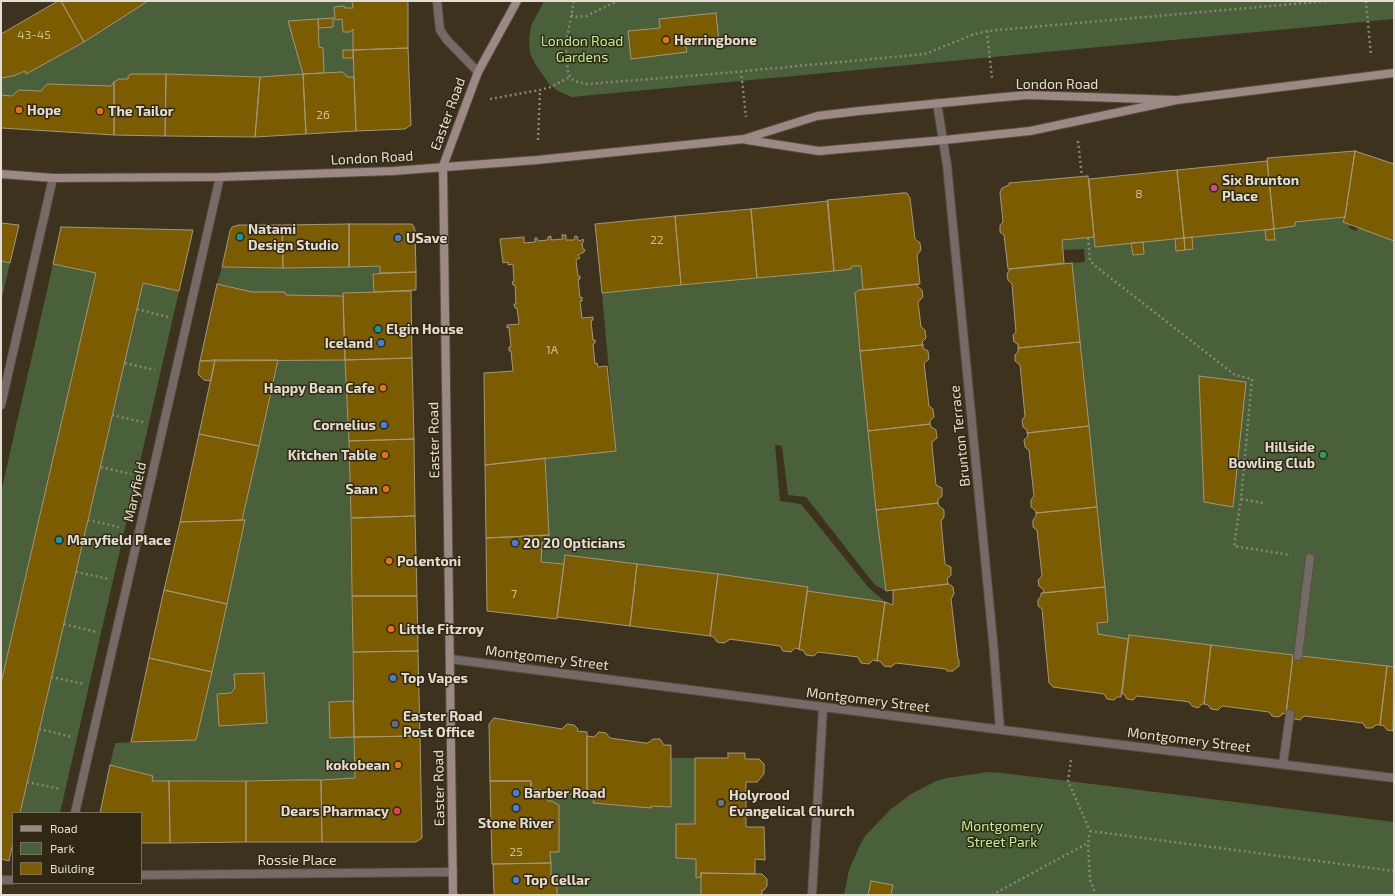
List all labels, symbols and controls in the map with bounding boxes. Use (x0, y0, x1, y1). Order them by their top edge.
house number: 43-45 (17, 28, 51, 42)
place label: Herringbone (674, 32, 757, 48)
park label: London Road Gardens (541, 33, 623, 66)
marker: Herringbone (661, 35, 671, 45)
street label: Easter Road (427, 75, 469, 153)
street label: London Road (1016, 76, 1098, 92)
place label: Hope (27, 102, 61, 118)
place label: The Tailor (108, 103, 174, 119)
marker: Hope (14, 105, 24, 115)
marker: The Tailor (95, 106, 105, 116)
house number: 26 (316, 108, 330, 122)
street label: London Road (330, 147, 414, 169)
place label: Six Brunton Place (1222, 172, 1299, 204)
marker: Six Brunton Place (1209, 183, 1219, 193)
house number: 8 (1135, 187, 1143, 201)
place label: Natami Design Studio (248, 221, 339, 254)
place label: USave (406, 230, 447, 246)
marker: Natami Design Studio (235, 232, 245, 242)
marker: USave (393, 233, 403, 243)
house number: 22 (650, 233, 664, 247)
place label: Elgin House (386, 321, 464, 337)
marker: Elgin House (373, 324, 383, 334)
place label: Iceland (325, 335, 373, 351)
marker: Iceland (376, 338, 386, 348)
house number: 1A (546, 343, 558, 357)
place label: Happy Bean Cafe (264, 380, 375, 396)
marker: Happy Bean Cafe (378, 383, 388, 393)
street label: Brunton Terrace (946, 384, 974, 488)
street label: Easter Road (425, 402, 443, 478)
place label: Cornelius (313, 417, 376, 433)
marker: Cornelius (379, 420, 389, 430)
place label: Hillside Bowling Club (1228, 439, 1315, 472)
place label: Kitchen Table (288, 447, 377, 463)
marker: Kitchen Table (380, 450, 390, 460)
marker: Hillside Bowling Club (1318, 450, 1328, 460)
street label: Maryfield (120, 460, 150, 524)
place label: Saan (345, 481, 378, 497)
marker: Saan (381, 484, 391, 494)
place label: Maryfield Place (67, 532, 171, 548)
marker: Maryfield Place (54, 535, 64, 545)
place label: 20 20 Opticians (523, 535, 625, 551)
marker: 20 20 Opticians (510, 538, 520, 548)
place label: Polentoni (397, 553, 461, 569)
marker: Polentoni (384, 556, 394, 566)
house number: 7 (511, 587, 517, 601)
place label: Little Fitzroy (399, 621, 484, 637)
marker: Little Fitzroy (386, 624, 396, 634)
street label: Montgomery Street (484, 642, 610, 674)
place label: Top Vapes (401, 670, 468, 686)
marker: Top Vapes (388, 673, 398, 683)
street label: Montgomery Street (805, 684, 931, 716)
place label: Easter Road Post Office (403, 708, 483, 740)
marker: Easter Road Post Office (390, 719, 400, 729)
street label: Montgomery Street (1126, 724, 1252, 756)
street label: Easter Road (430, 750, 448, 826)
place label: kokobean (326, 757, 390, 773)
marker: kokobean (393, 760, 403, 770)
place label: Barber Road (524, 785, 606, 801)
place label: Holyrood Evangelical Church (729, 787, 855, 820)
marker: Barber Road (511, 788, 521, 798)
marker: Holyrood Evangelical Church (716, 798, 726, 808)
place label: Dears Pharmacy (281, 803, 389, 819)
marker: Stone River (511, 803, 521, 813)
marker: Dears Pharmacy (392, 806, 402, 816)
legend (12, 812, 142, 884)
place label: Stone River (478, 815, 554, 831)
park label: Montgomery Street Park (961, 818, 1043, 850)
text: Road (50, 821, 78, 835)
text: Park (50, 841, 75, 855)
house number: 25 (509, 845, 523, 859)
street label: Rossie Place (257, 852, 337, 868)
text: Building (50, 861, 94, 875)
place label: Top Cellar (524, 872, 590, 888)
marker: Top Cellar (511, 875, 521, 885)

